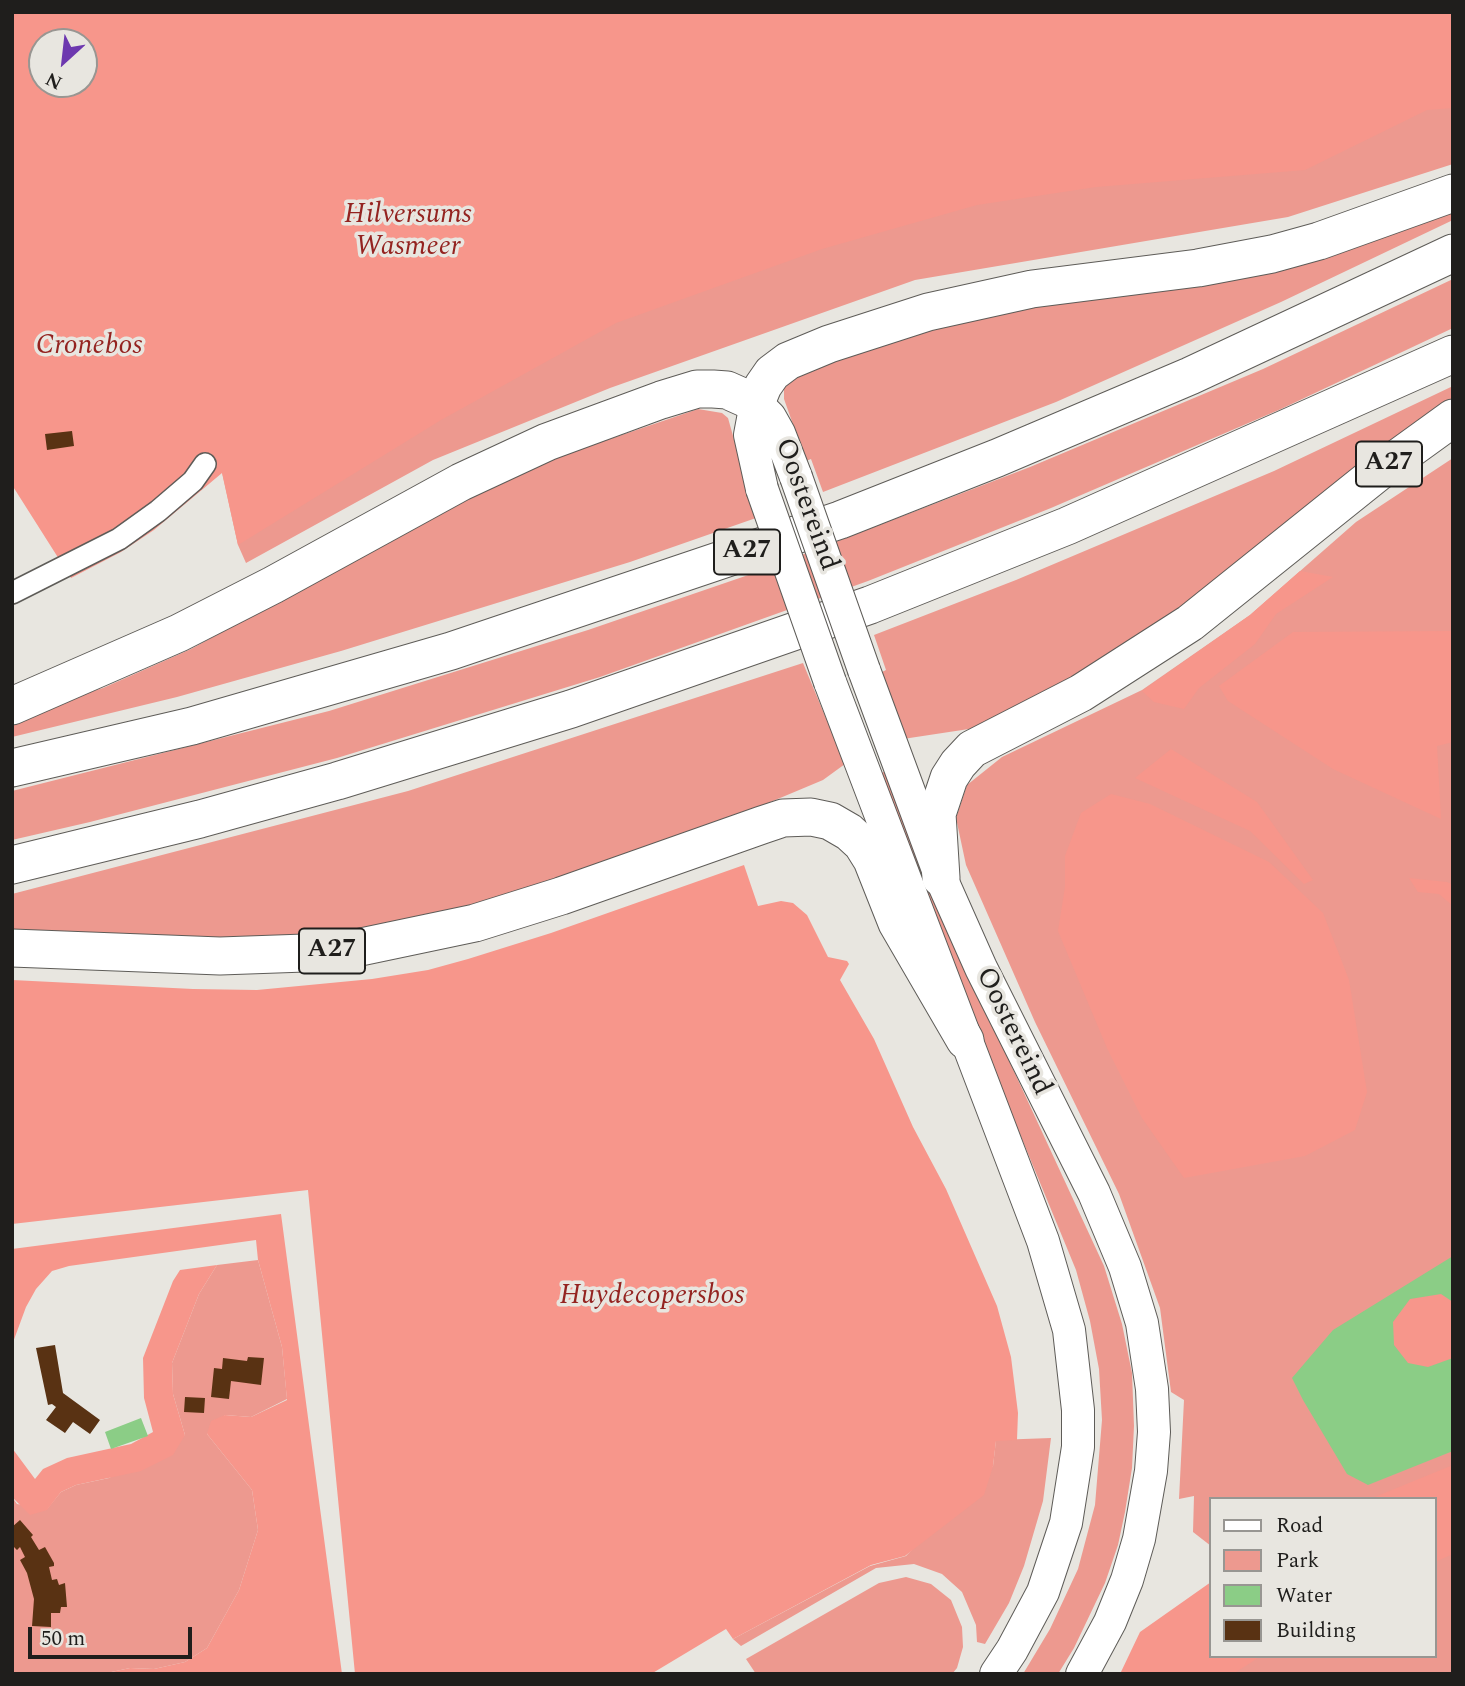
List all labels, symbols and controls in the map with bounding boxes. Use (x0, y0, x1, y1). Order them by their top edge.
north arrow (28, 28, 98, 98)
text: N (41, 64, 68, 97)
park label: Hilversums Wasmeer (344, 200, 472, 266)
park label: Cronebos (36, 331, 142, 365)
street label: Oostereind (766, 434, 844, 576)
road number: A27 (1356, 442, 1422, 486)
road number: A27 (714, 530, 780, 574)
road number: A27 (299, 928, 365, 974)
street label: Oostereind (967, 962, 1057, 1102)
park label: Huydecopersbos (560, 1281, 744, 1315)
legend (1210, 1497, 1437, 1658)
text: Road (1276, 1510, 1323, 1542)
text: Park (1276, 1545, 1319, 1577)
text: Water (1276, 1580, 1332, 1612)
scale bar (32, 1612, 196, 1656)
text: Building (1276, 1615, 1356, 1647)
text: 50 m (41, 1623, 85, 1655)

